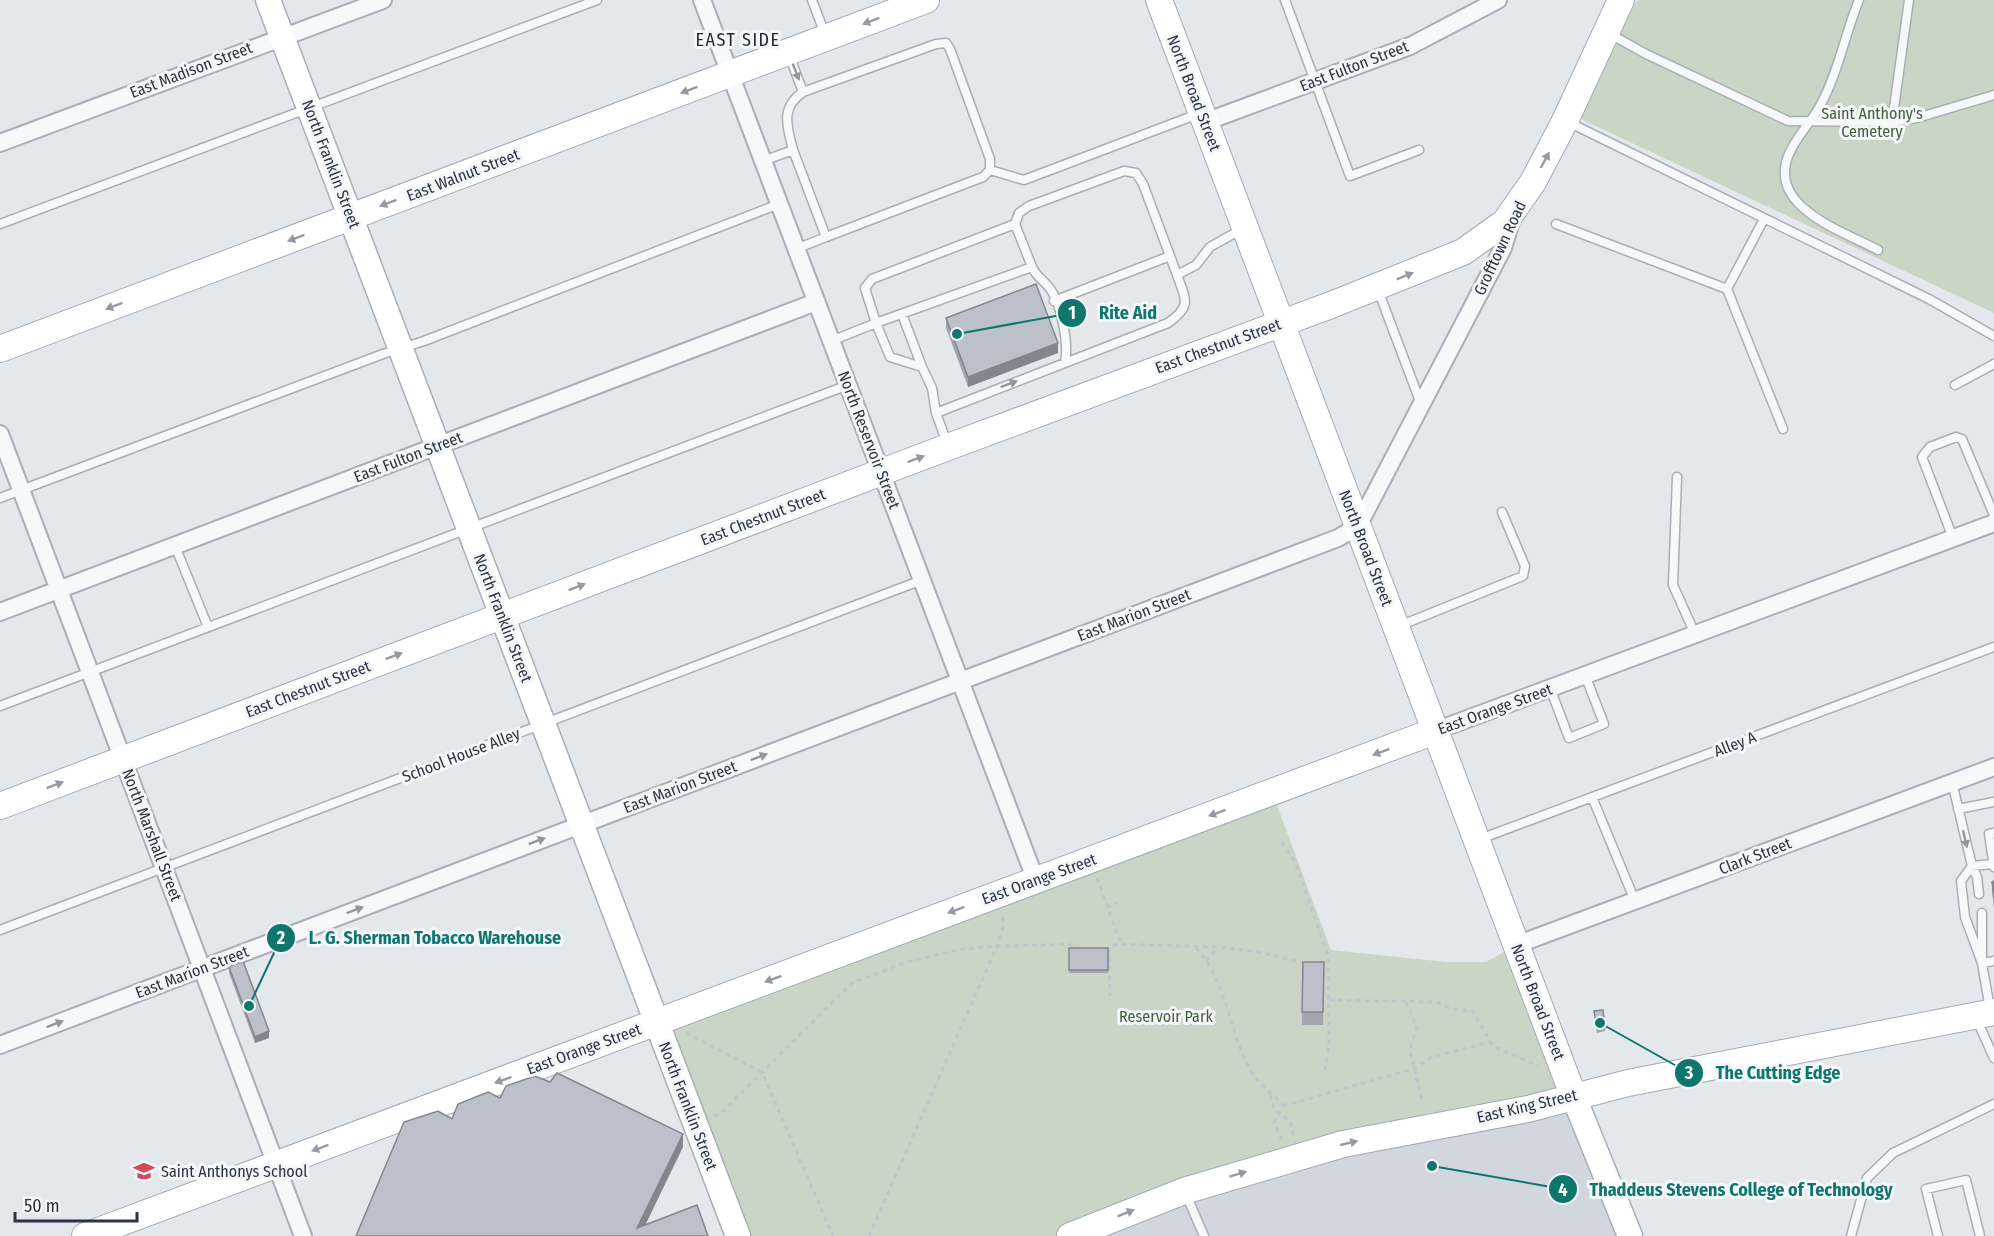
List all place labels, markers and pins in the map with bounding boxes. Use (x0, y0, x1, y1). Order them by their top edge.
callout: Rite Aid (1057, 295, 1168, 331)
callout: L. G. Sherman Tobacco Warehouse (266, 920, 573, 956)
callout: The Cutting Edge (1674, 1055, 1853, 1091)
school or university icon: Saint Anthonys School (132, 1159, 156, 1183)
place label: Saint Anthonys School (161, 1162, 307, 1181)
callout: Thaddeus Stevens College of Technology (1548, 1171, 1905, 1207)

